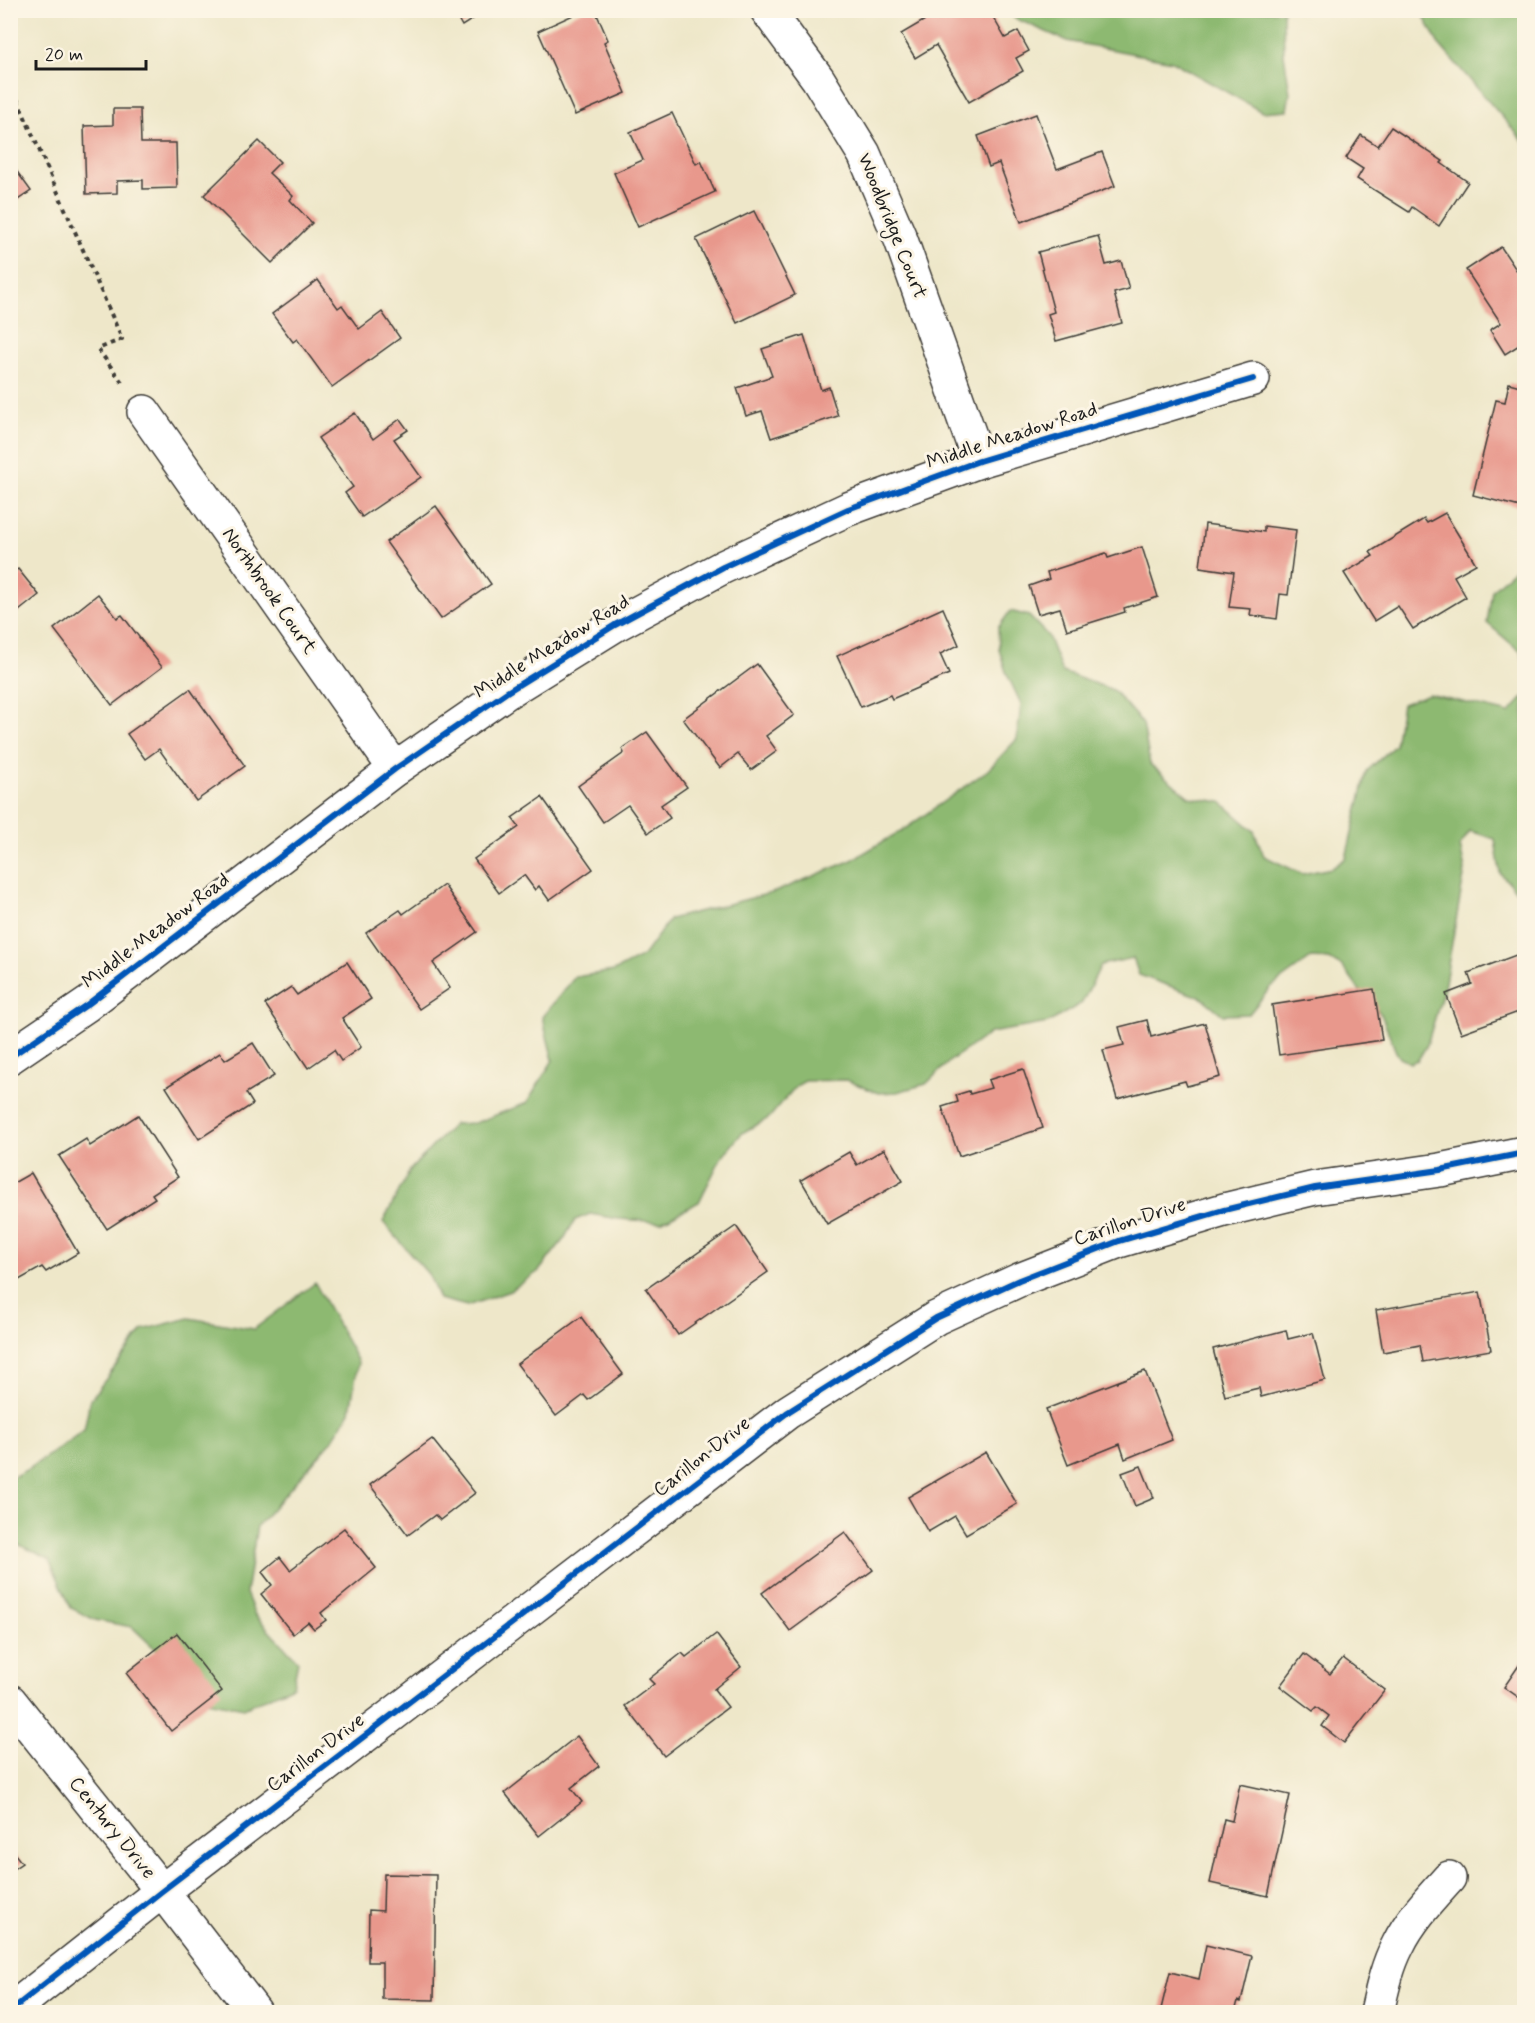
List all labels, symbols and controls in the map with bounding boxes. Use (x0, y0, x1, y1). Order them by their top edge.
scale bar (36, 33, 146, 71)
text: 20 m (45, 43, 83, 67)
street label: Woodbridge Court (850, 149, 934, 303)
street label: Middle Meadow Road (923, 396, 1101, 476)
street label: Northbrook Court (215, 522, 323, 660)
street label: Middle Meadow Road (469, 588, 635, 706)
street label: Middle Meadow Road (77, 867, 235, 995)
street label: Carillon Drive (1070, 1191, 1190, 1253)
street label: Carillon Drive (648, 1411, 756, 1503)
street label: Carillon Drive (261, 1707, 371, 1799)
street label: Century Drive (62, 1771, 162, 1885)

